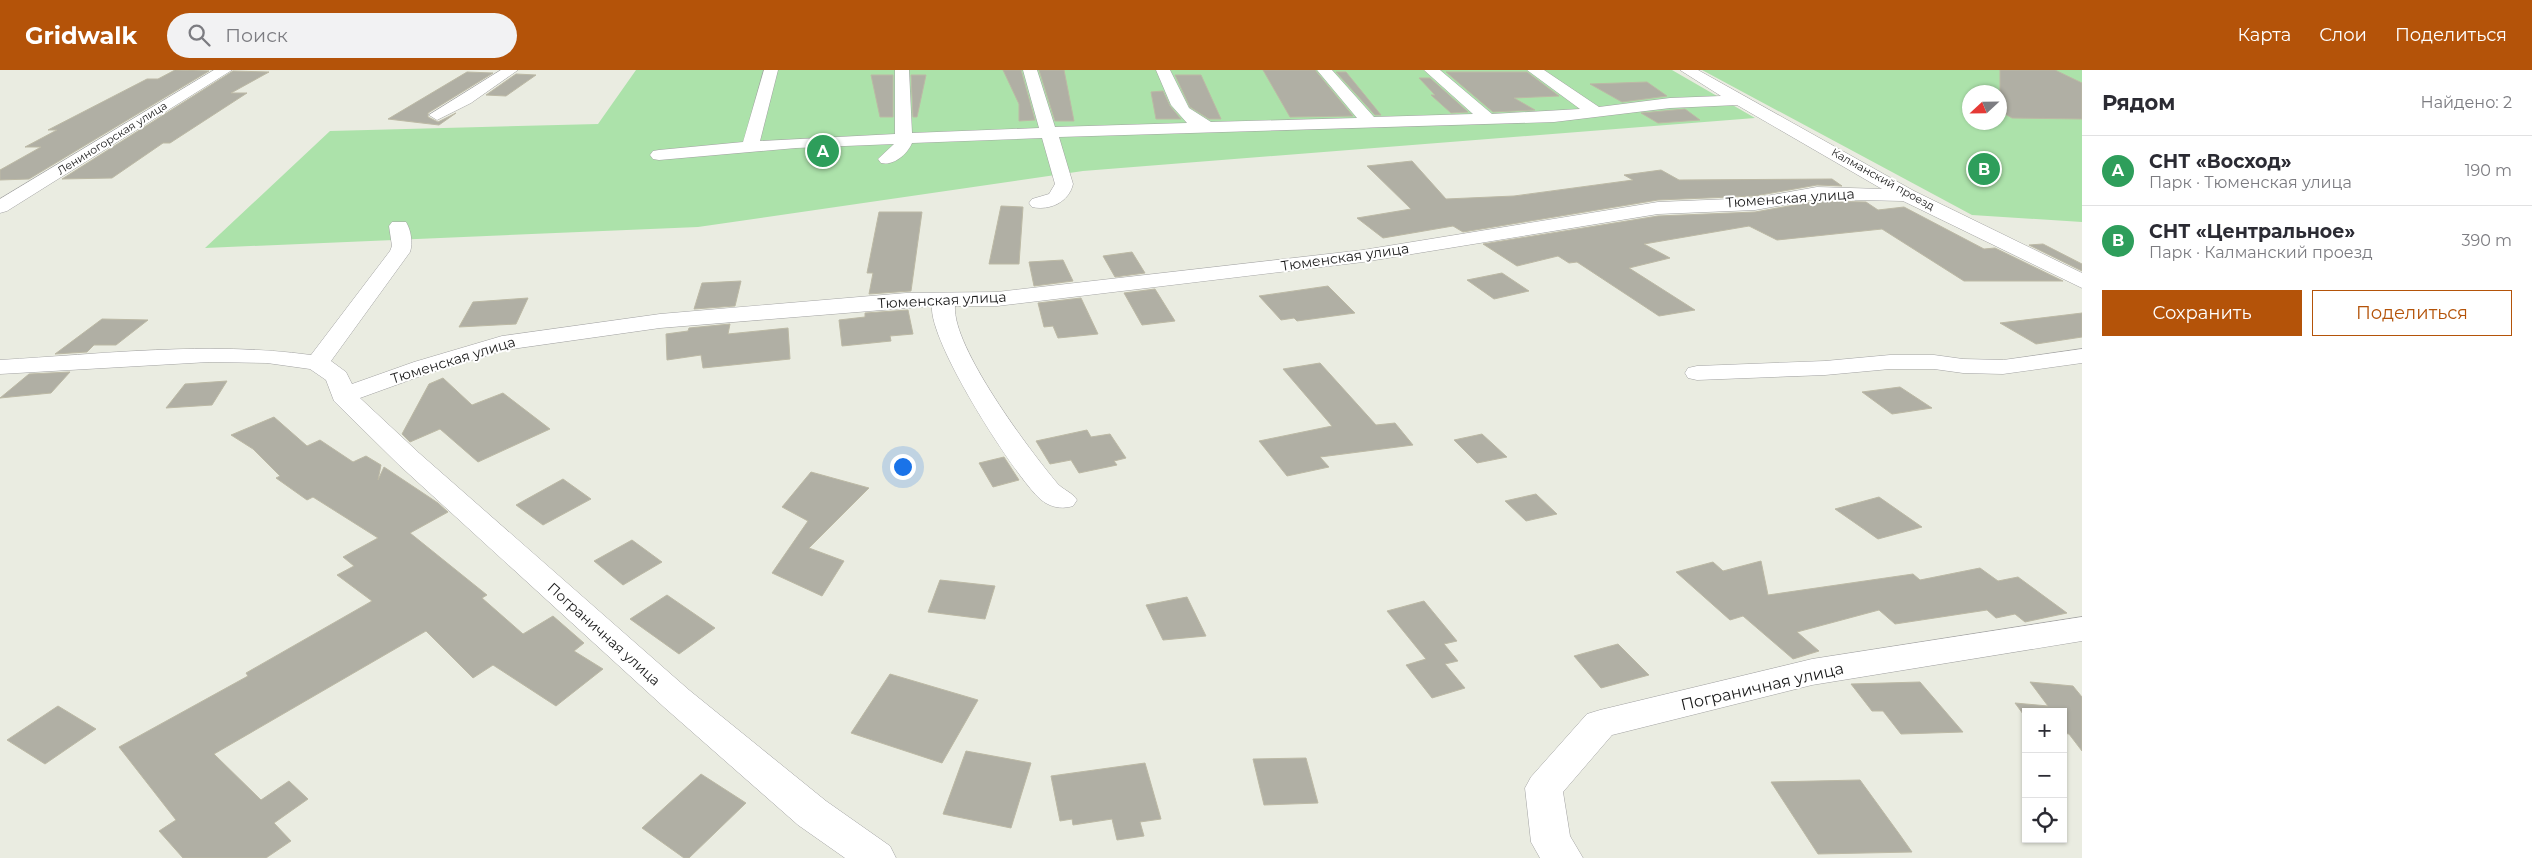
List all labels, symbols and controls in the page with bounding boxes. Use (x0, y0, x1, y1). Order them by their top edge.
search box (167, 13, 517, 58)
text: Gridwalk (25, 21, 137, 50)
icon: search (185, 21, 213, 49)
text: Поиск (225, 24, 288, 47)
text: Карта (2237, 24, 2291, 46)
text: Слои (2319, 24, 2367, 46)
text: Поделиться (2395, 24, 2507, 46)
north arrow (1962, 85, 2007, 130)
text: Рядом (2102, 90, 2175, 115)
text: Найдено: 2 (2421, 93, 2512, 112)
street label: Лениногорская улица (54, 98, 170, 178)
pin: A (807, 132, 839, 170)
street label: Калманский проезд (1829, 145, 1937, 213)
pin: B (1968, 150, 2000, 188)
text: СНТ «Восход» (2149, 150, 2292, 173)
text: A (2112, 161, 2124, 180)
text: 190 m (2465, 161, 2512, 180)
text: Парк · Тюменская улица (2149, 173, 2352, 192)
street label: Тюменская улица (1725, 185, 1855, 211)
text: СНТ «Центральное» (2149, 220, 2355, 243)
text: B (2112, 231, 2124, 250)
text: 390 m (2461, 231, 2512, 250)
street label: Тюменская улица (1280, 239, 1410, 275)
text: Парк · Калманский проезд (2149, 243, 2373, 262)
street label: Тюменская улица (877, 288, 1007, 312)
button: Сохранить (2102, 290, 2302, 336)
button: Поделиться (2312, 290, 2512, 336)
street label: Тюменская улица (389, 333, 517, 387)
your location (890, 454, 916, 480)
street label: Пограничная улица (544, 579, 664, 689)
street label: Пограничная улица (1679, 658, 1845, 714)
map controls (2022, 708, 2067, 843)
button: + (2022, 708, 2067, 753)
button: − (2022, 753, 2067, 798)
button: locate (2022, 798, 2067, 843)

